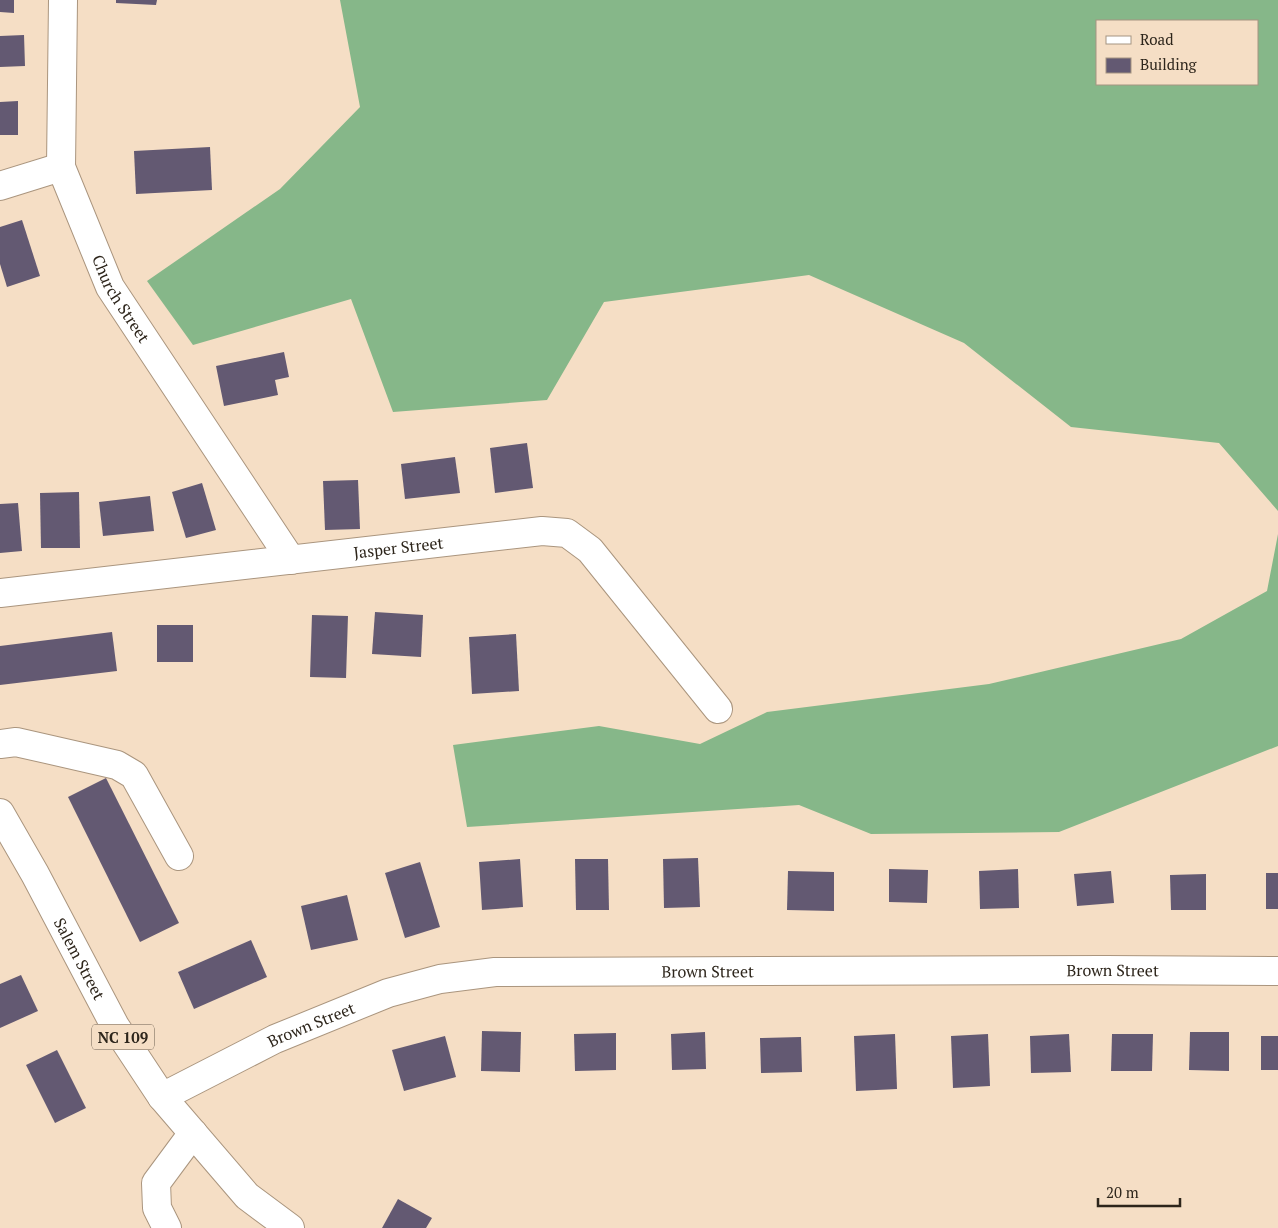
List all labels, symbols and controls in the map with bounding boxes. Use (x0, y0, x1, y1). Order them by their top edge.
legend (1096, 20, 1258, 85)
text: Road (1140, 29, 1173, 49)
text: Building (1140, 54, 1198, 74)
street label: Church Street (87, 251, 155, 347)
street label: Jasper Street (352, 531, 445, 563)
street label: Salem Street (49, 914, 110, 1004)
street label: Brown Street (1066, 959, 1159, 981)
street label: Brown Street (661, 960, 754, 982)
street label: Brown Street (264, 997, 358, 1052)
road number: NC 109 (92, 1024, 154, 1050)
scale bar (1098, 1176, 1180, 1208)
text: 20 m (1106, 1182, 1139, 1202)

